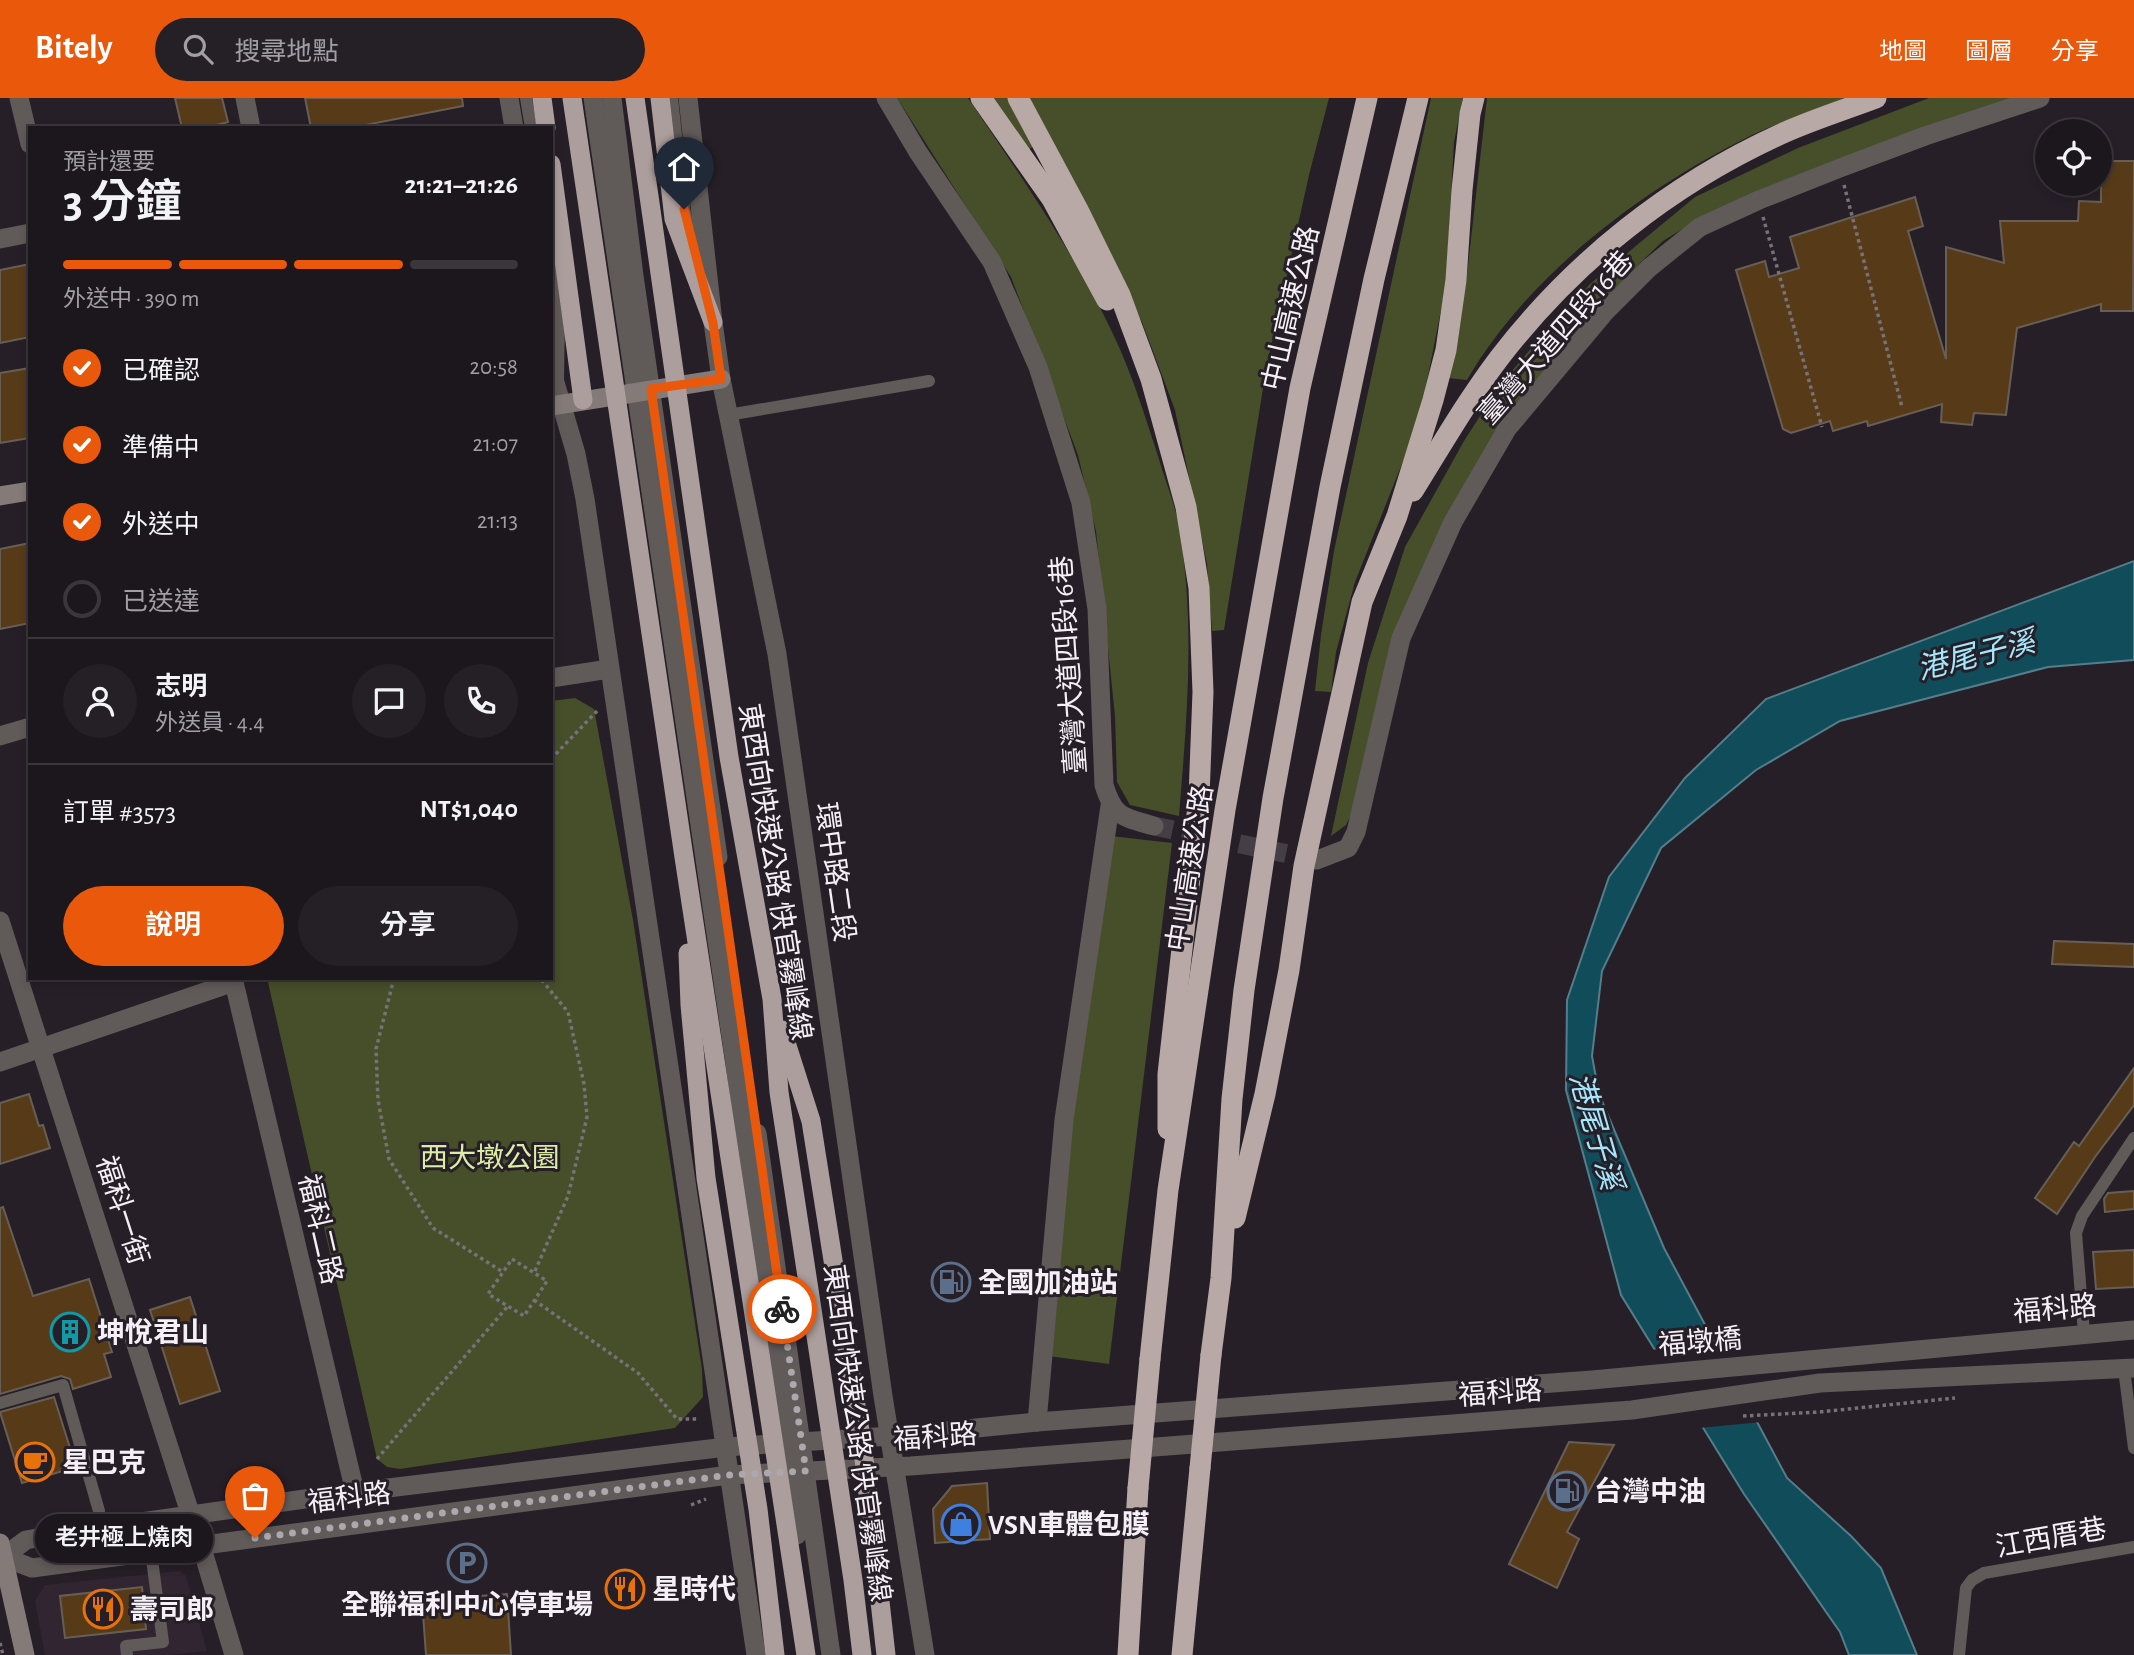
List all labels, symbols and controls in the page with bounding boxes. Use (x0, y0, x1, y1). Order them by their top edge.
search box (155, 18, 645, 81)
icon: search (179, 30, 217, 68)
text: Bitely (35, 32, 113, 65)
text: 搜尋地點 (235, 39, 339, 65)
text: 地圖 (1879, 40, 1927, 64)
text: 圖層 (1965, 40, 2013, 64)
text: 分享 (2051, 40, 2099, 64)
map controls (2035, 119, 2112, 196)
button: locate (2035, 119, 2112, 196)
pin (654, 137, 714, 209)
icon: home (665, 148, 703, 186)
text: 預計還要 (63, 151, 155, 174)
text: 21:21–21:26 (404, 172, 518, 198)
text: 3 分鐘 (63, 180, 182, 226)
street label: 中山高速公路 (1257, 223, 1324, 393)
street label: 臺灣大道四段16巷 (1473, 245, 1639, 430)
text: 外送中 · 390 m (63, 288, 199, 311)
icon: check (63, 349, 101, 387)
text: 20:58 (470, 356, 518, 379)
text: 已確認 (122, 358, 200, 384)
icon: check (63, 426, 101, 464)
text: 21:07 (473, 433, 518, 456)
text: 準備中 (122, 435, 200, 461)
icon: check (63, 503, 101, 541)
text: 21:13 (477, 510, 518, 533)
text: 外送中 (122, 512, 200, 538)
street label: 臺灣大道四段16巷 (1046, 555, 1092, 775)
text: 已送達 (122, 589, 200, 615)
water label: 港尾子溪 (1914, 624, 2042, 685)
button: person (63, 664, 137, 738)
button: chat (352, 664, 426, 738)
button: phone (444, 664, 518, 738)
text: 志明 (155, 674, 207, 700)
street label: 東西向快速公路 快官霧峰線 (734, 702, 816, 1043)
text: 外送員 · 4.4 (155, 712, 264, 735)
street label: 中山高速公路 (1162, 783, 1218, 953)
text: NT$1,040 (420, 796, 518, 822)
text: 訂單 #3573 (63, 800, 176, 826)
street label: 環中路二段 (810, 801, 860, 944)
button: 說明 (63, 886, 284, 966)
button: 分享 (298, 886, 518, 966)
water label: 港尾子溪 (1564, 1069, 1629, 1197)
park label: 西大墩公園 (420, 1143, 560, 1173)
street label: 福科一街 (90, 1152, 154, 1268)
street label: 福科二路 (293, 1171, 347, 1287)
fuel station icon: 全國加油站 (930, 1261, 972, 1303)
street label: 東西向快速公路 快官霧峰線 (818, 1262, 896, 1604)
place label: 全國加油站 (978, 1267, 1118, 1298)
courier (747, 1274, 817, 1344)
icon: bike (763, 1290, 801, 1328)
street label: 福科路 (2012, 1290, 2098, 1328)
building icon: 坤悅君山 (49, 1311, 91, 1353)
place label: 坤悅君山 (97, 1317, 209, 1348)
street label: 福墩橋 (1657, 1323, 1743, 1361)
street label: 福科路 (1457, 1375, 1543, 1411)
street label: 福科路 (892, 1419, 978, 1455)
cafe icon: 星巴克 (14, 1441, 56, 1483)
place label: 星巴克 (62, 1448, 146, 1478)
pin (225, 1466, 285, 1538)
fuel station icon: 台灣中油 (1546, 1470, 1588, 1512)
place label: 台灣中油 (1594, 1476, 1706, 1507)
icon: bag (236, 1477, 274, 1515)
street label: 福科路 (306, 1478, 393, 1518)
shop icon: VSN車體包膜 (940, 1503, 982, 1545)
place label: VSN車體包膜 (988, 1510, 1149, 1540)
street label: 江西厝巷 (1993, 1513, 2109, 1562)
callout: 老井極上燒肉 (35, 1514, 213, 1562)
text: 老井極上燒肉 (55, 1527, 193, 1550)
parking icon: 全聯福利中心停車場 (446, 1542, 488, 1584)
restaurant icon: 星時代 (604, 1568, 646, 1610)
place label: 星時代 (652, 1574, 736, 1605)
restaurant icon: 壽司郎 (82, 1588, 124, 1630)
place label: 全聯福利中心停車場 (341, 1589, 593, 1620)
place label: 壽司郎 (130, 1595, 214, 1625)

